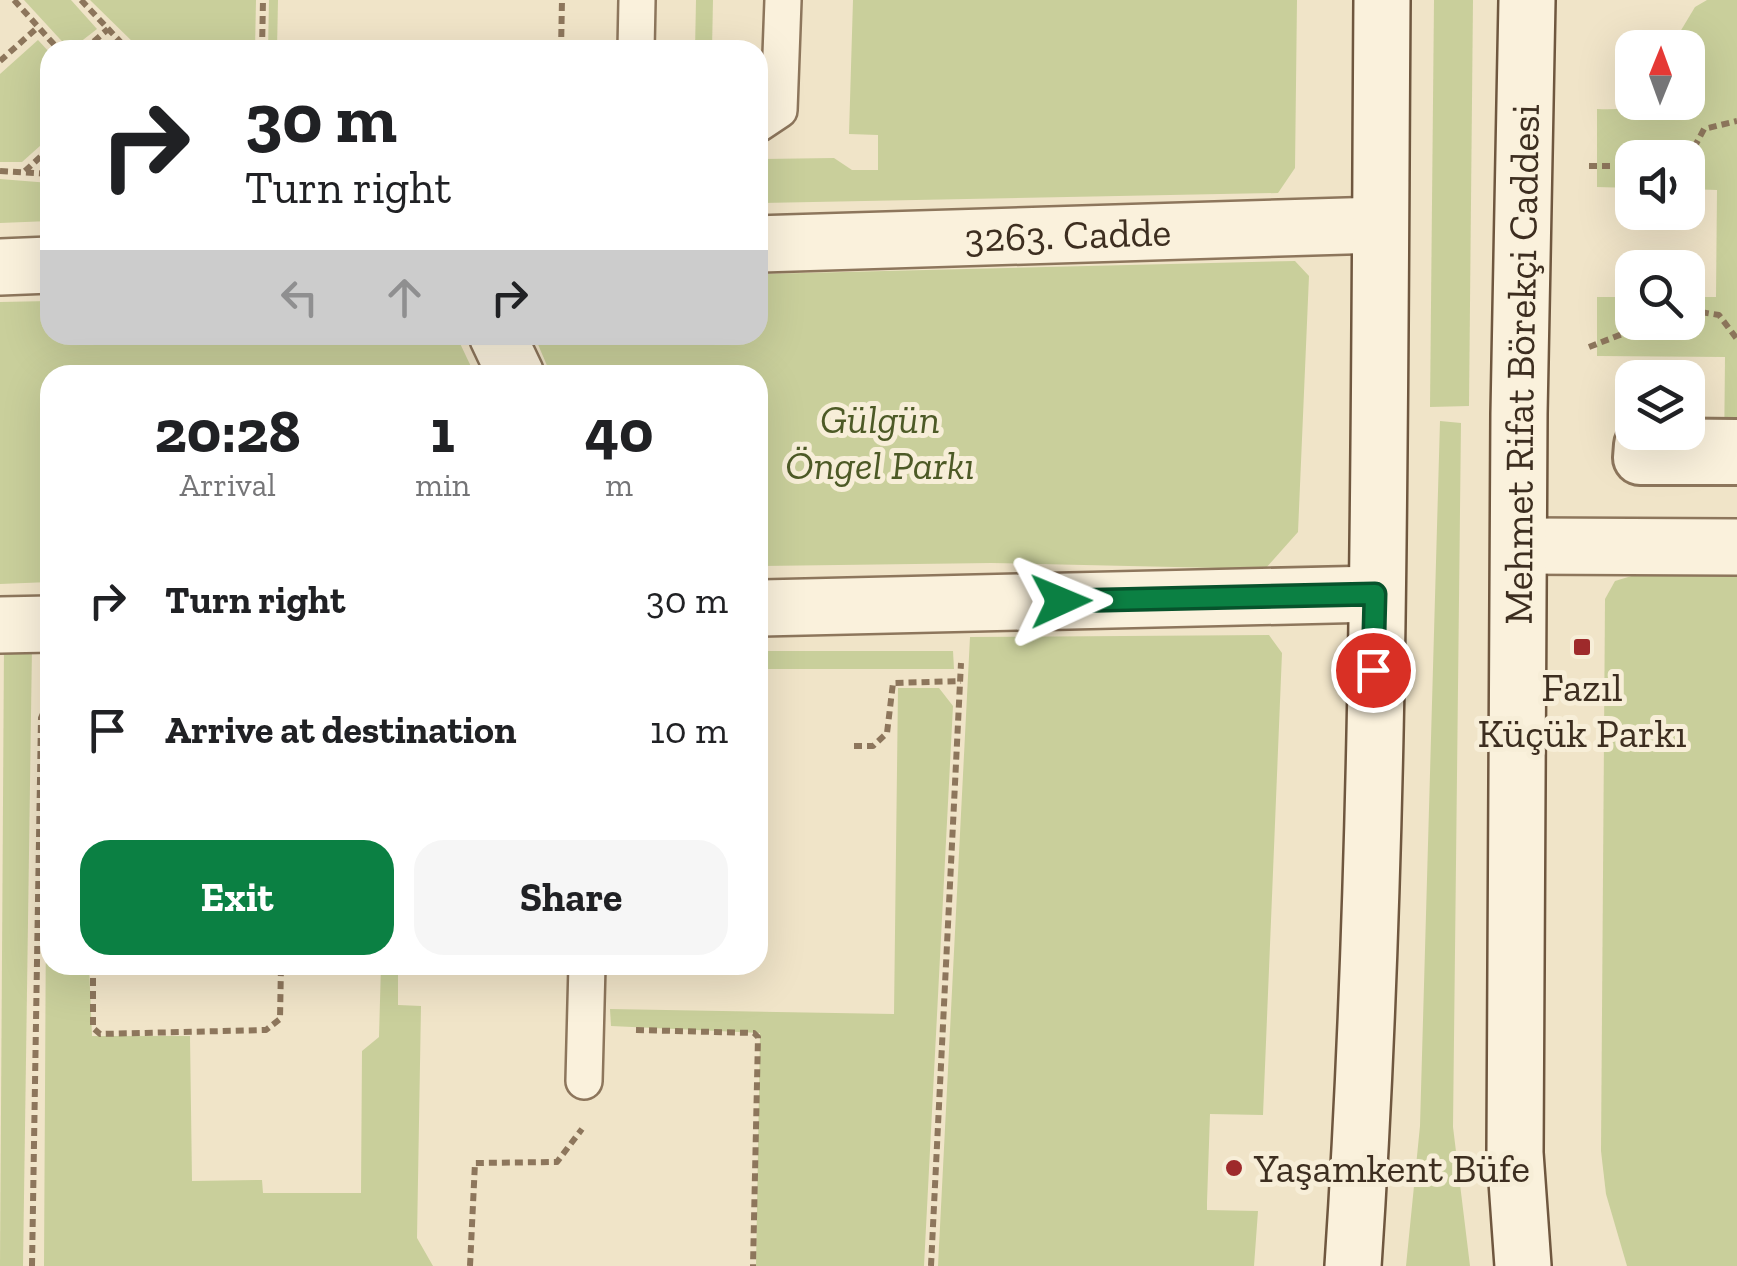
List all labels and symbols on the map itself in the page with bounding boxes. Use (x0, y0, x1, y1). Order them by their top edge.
north arrow (1615, 30, 1705, 120)
street label: Mehmet Rifat Börekçi Caddesi (1494, 104, 1549, 625)
street label: 3263. Cadde (964, 207, 1172, 262)
park label: Gülgün Öngel Parkı (785, 395, 975, 489)
position arrow (1009, 549, 1113, 653)
pin (1331, 628, 1416, 713)
marker: Fazıl Küçük Parkı (1571, 636, 1593, 658)
place label: Fazıl Küçük Parkı (1477, 663, 1687, 757)
place label: Yaşamkent Büfe (1253, 1144, 1530, 1192)
marker: Yaşamkent Büfe (1223, 1157, 1245, 1179)

